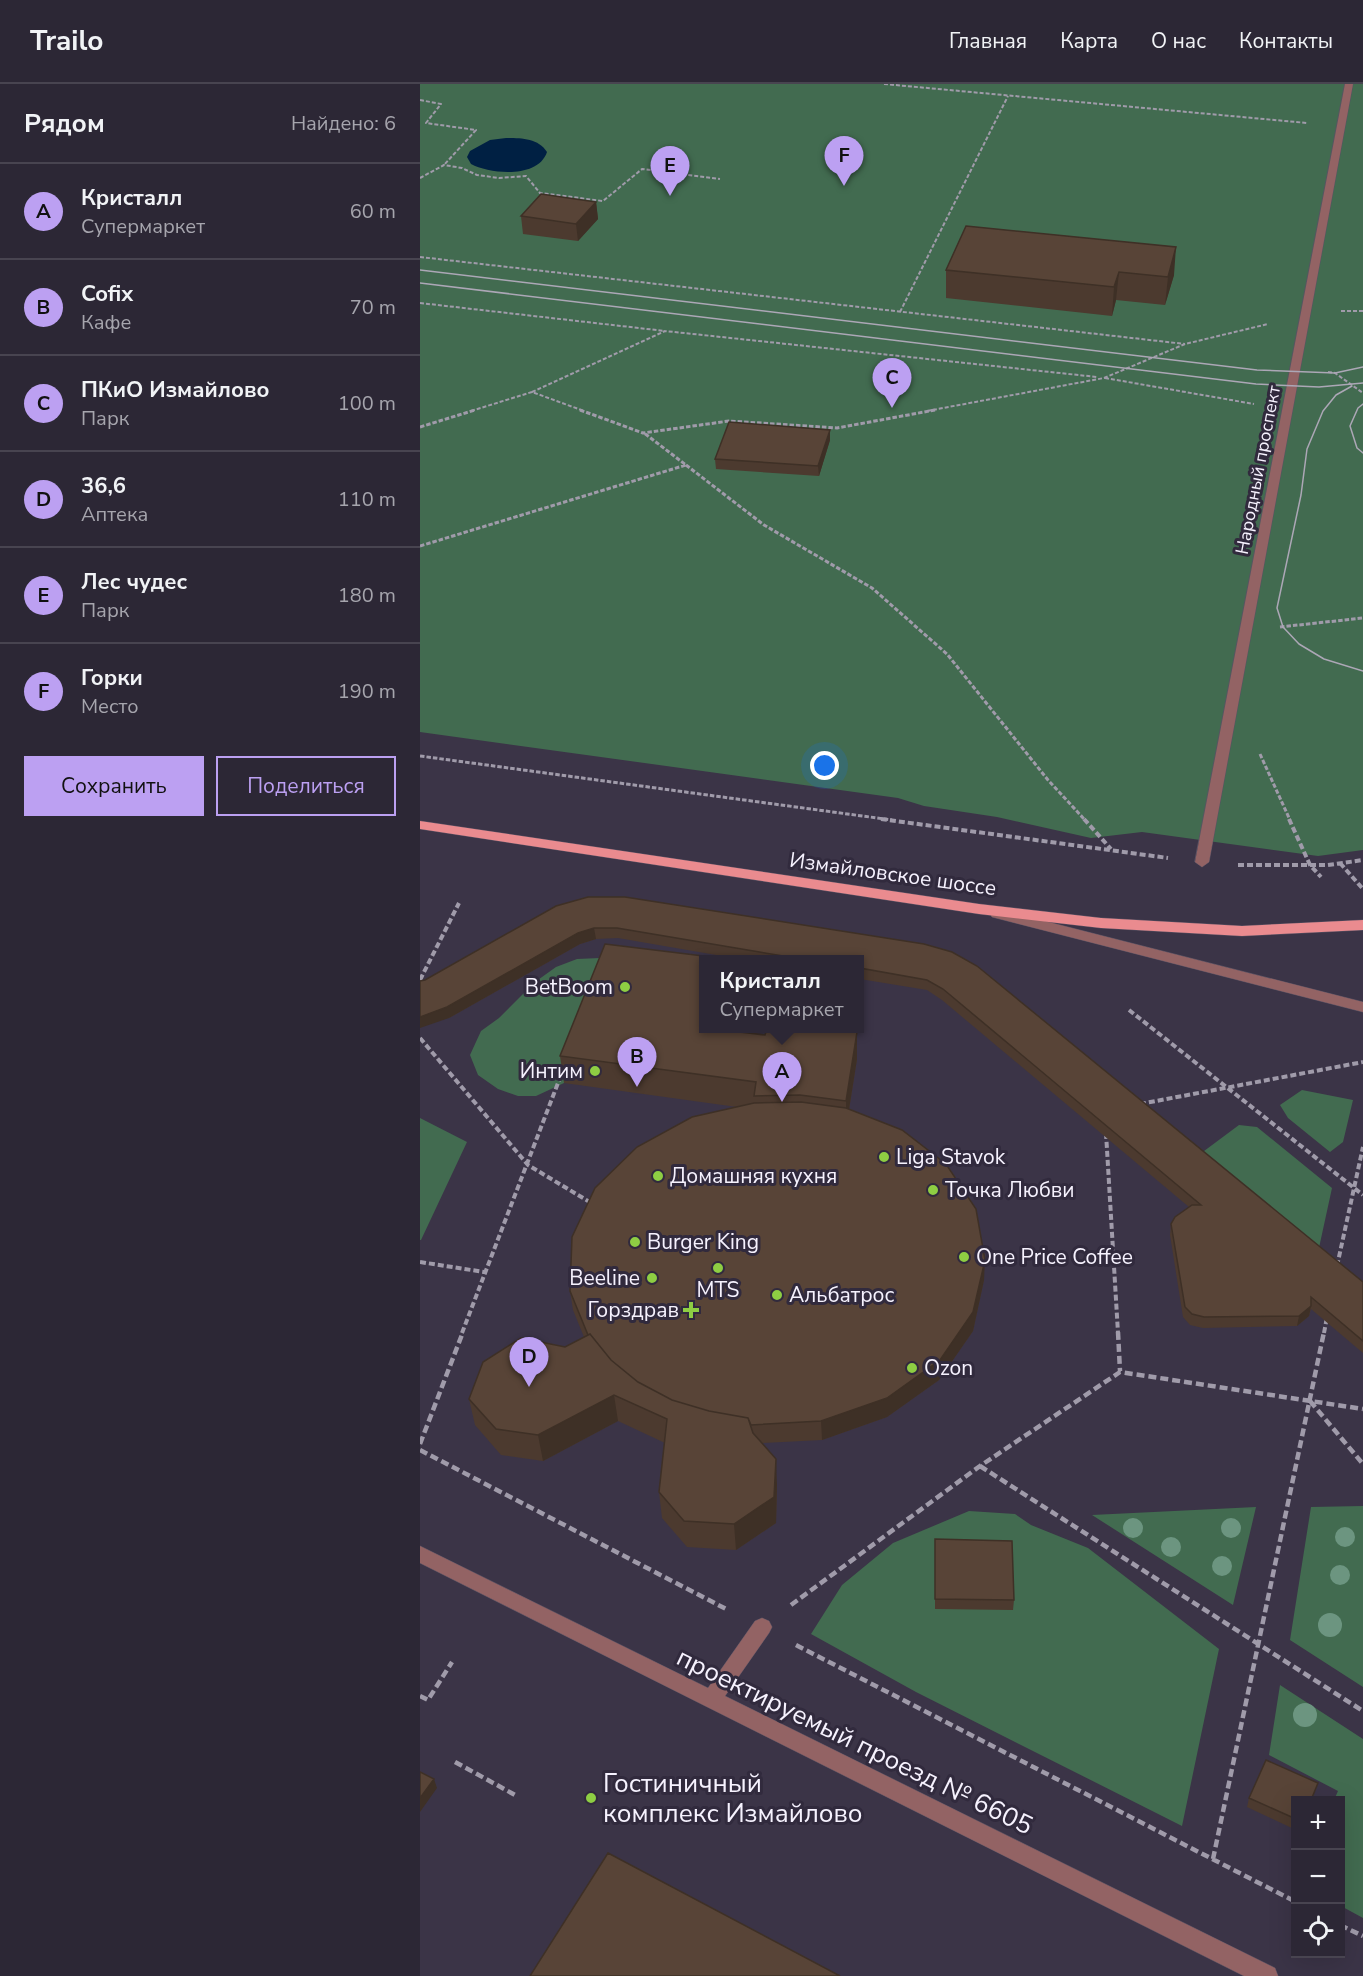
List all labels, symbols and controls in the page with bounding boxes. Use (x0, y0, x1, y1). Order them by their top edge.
text: Trailo (30, 22, 103, 60)
text: Главная (949, 27, 1027, 55)
text: Карта (1060, 27, 1118, 55)
text: О нас (1151, 27, 1206, 55)
text: Контакты (1239, 27, 1333, 55)
text: Рядом (24, 106, 105, 141)
text: Найдено: 6 (291, 110, 396, 137)
pin: F (824, 136, 864, 186)
pin: E (650, 147, 690, 196)
text: Кристалл (81, 183, 182, 213)
text: A (36, 198, 51, 225)
text: 60 m (350, 198, 396, 225)
text: Супермаркет (81, 213, 205, 240)
text: Cofix (81, 279, 133, 309)
text: B (37, 294, 50, 321)
text: 70 m (350, 294, 396, 321)
text: Кафе (81, 309, 131, 336)
pin: C (872, 358, 912, 408)
text: ПКиО Измайлово (81, 375, 269, 405)
street label: Народный проспект (1230, 384, 1286, 556)
text: C (37, 390, 50, 417)
text: 100 m (338, 390, 396, 417)
text: Парк (81, 405, 129, 432)
text: 36,6 (81, 471, 126, 501)
text: D (36, 486, 51, 513)
text: 110 m (338, 486, 396, 513)
text: Аптека (81, 501, 148, 528)
text: Лес чудес (81, 567, 187, 597)
text: E (38, 582, 49, 609)
text: 180 m (338, 582, 396, 609)
text: Парк (81, 597, 129, 624)
text: Горки (81, 663, 143, 693)
text: F (38, 678, 49, 705)
text: 190 m (338, 678, 396, 705)
text: Место (81, 693, 139, 720)
your location (810, 751, 839, 780)
button: Сохранить (24, 756, 204, 816)
button: Поделиться (216, 756, 396, 816)
street label: Измайловское шоссе (788, 846, 998, 902)
popup (699, 955, 864, 1033)
text: Кристалл (719, 966, 821, 996)
place label: BetBoom (525, 973, 613, 1001)
marker: BetBoom (618, 980, 632, 994)
text: Супермаркет (719, 996, 844, 1023)
pin: B (618, 1038, 656, 1087)
pin: A (762, 1052, 802, 1102)
place label: Интим (520, 1057, 583, 1085)
marker: Интим (588, 1064, 602, 1078)
place label: Liga Stavok (896, 1143, 1006, 1171)
marker: Liga Stavok (877, 1150, 891, 1164)
place label: Домашняя кухня (670, 1162, 837, 1190)
marker: Домашняя кухня (651, 1169, 665, 1183)
place label: Точка Любви (945, 1176, 1075, 1204)
marker: Точка Любви (926, 1183, 940, 1197)
place label: Burger King (647, 1228, 759, 1256)
marker: Burger King (628, 1235, 642, 1249)
place label: One Price Coffee (976, 1243, 1133, 1271)
marker: One Price Coffee (957, 1250, 971, 1264)
marker: MTS (711, 1261, 725, 1275)
place label: Beeline (569, 1264, 640, 1292)
marker: Beeline (645, 1271, 659, 1285)
place label: MTS (696, 1276, 740, 1304)
place label: Альбатрос (789, 1281, 895, 1309)
marker: Альбатрос (770, 1288, 784, 1302)
place label: Горздрав (587, 1296, 679, 1324)
marker: Горздрав (684, 1303, 698, 1317)
pin: D (510, 1338, 548, 1387)
place label: Ozon (924, 1354, 973, 1382)
marker: Ozon (905, 1361, 919, 1375)
street label: проектируемый проезд № 6605 (671, 1640, 1039, 1843)
place label: Гостиничный комплекс Измайлово (603, 1766, 862, 1831)
marker: Гостиничный комплекс Измайлово (584, 1791, 598, 1805)
map controls (1291, 1796, 1345, 1958)
button: + (1291, 1796, 1345, 1850)
button: − (1291, 1850, 1345, 1904)
button: locate (1291, 1904, 1345, 1958)

